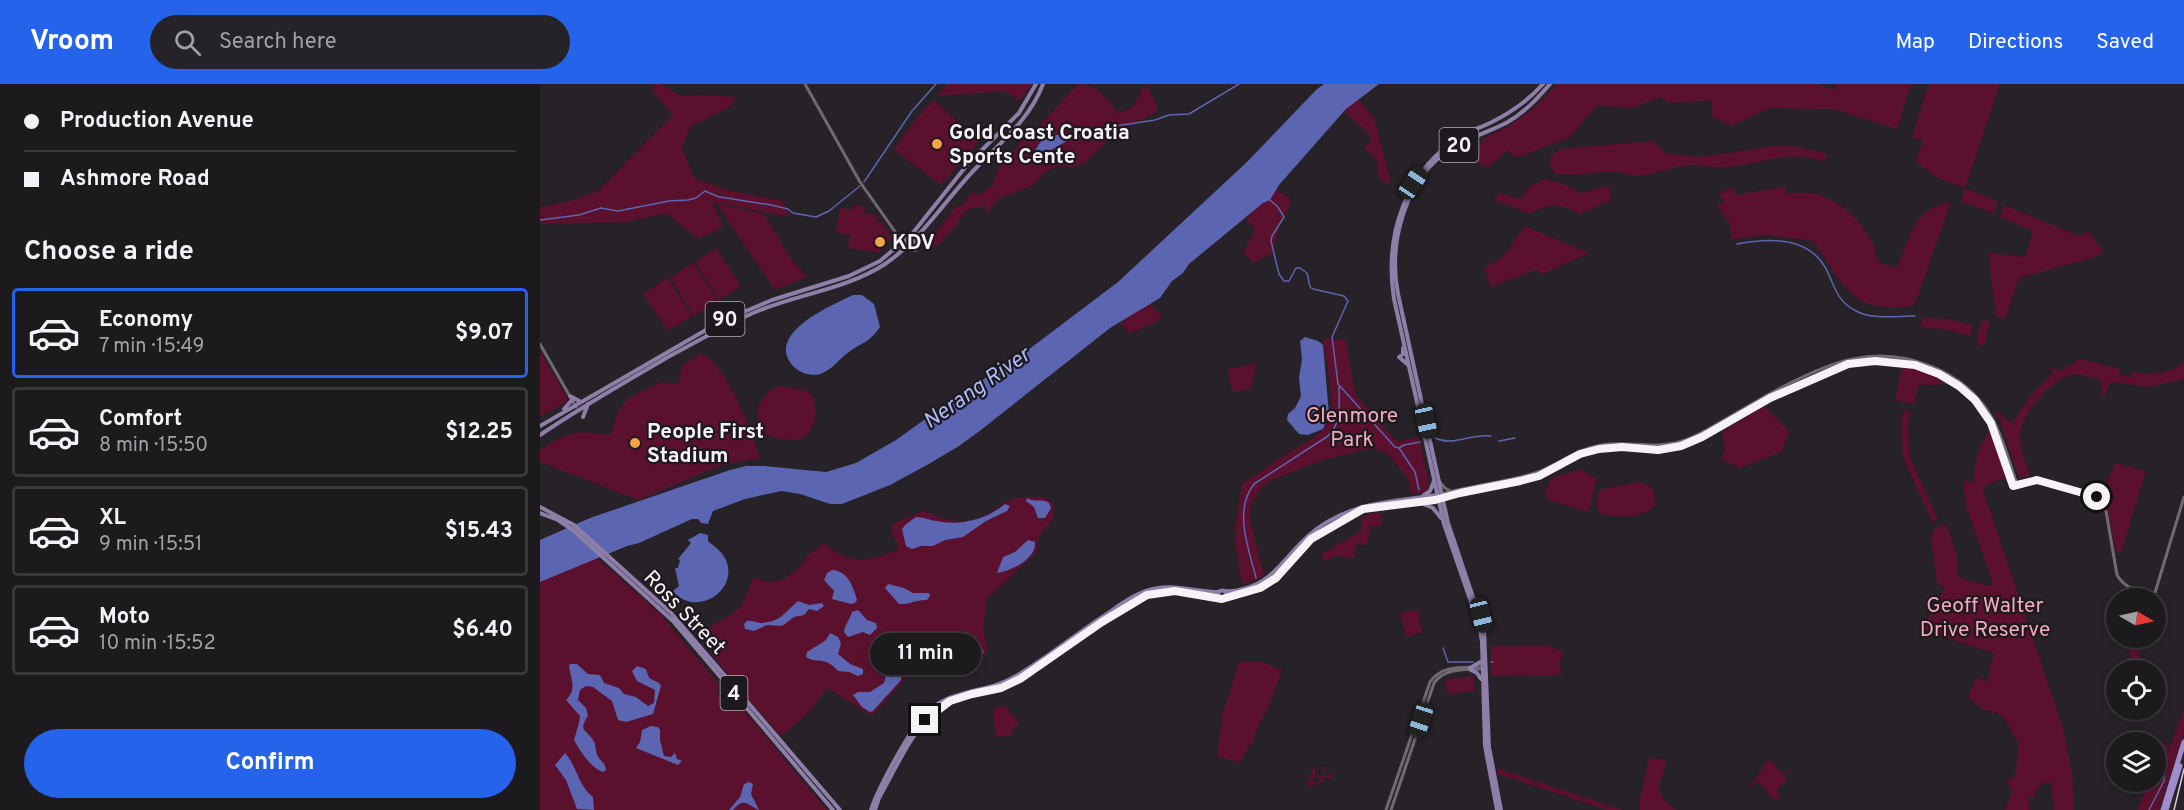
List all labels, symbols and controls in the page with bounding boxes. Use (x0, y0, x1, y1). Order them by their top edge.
search box (150, 15, 570, 69)
text: Vroom (30, 24, 114, 60)
icon: search (171, 26, 204, 59)
text: Search here (219, 29, 337, 56)
text: Map (1895, 29, 1935, 56)
text: Directions (1968, 29, 2063, 56)
text: Saved (2096, 29, 2154, 56)
text: Production Avenue (60, 108, 254, 135)
place label: Gold Coast Croatia Sports Cente (949, 120, 1130, 171)
road number: 20 (1440, 128, 1478, 162)
marker: Gold Coast Croatia Sports Cente (930, 137, 944, 151)
car (1395, 163, 1431, 203)
text: Ashmore Road (60, 166, 210, 193)
place label: KDV (892, 230, 935, 257)
text: Choose a ride (24, 235, 194, 269)
marker: KDV (873, 235, 887, 249)
road number: 90 (706, 302, 744, 336)
icon: car (27, 306, 81, 360)
text: Economy (99, 307, 193, 334)
text: $9.07 (455, 320, 513, 347)
text: 7 min · 15:49 (99, 334, 204, 360)
water label: Nerang River (919, 341, 1038, 436)
car (1413, 402, 1439, 440)
park label: Glenmore Park (1306, 403, 1398, 454)
icon: car (27, 405, 81, 459)
text: Comfort (99, 406, 182, 433)
text: $12.25 (445, 419, 513, 446)
place label: People First Stadium (647, 419, 764, 470)
text: 8 min · 15:50 (99, 433, 208, 459)
marker: People First Stadium (628, 436, 642, 450)
route start (2083, 483, 2110, 510)
icon: car (27, 504, 81, 558)
text: XL (99, 505, 126, 532)
text: $15.43 (445, 518, 513, 545)
text: 9 min · 15:51 (99, 532, 203, 558)
street label: Ross Street (637, 565, 731, 661)
north arrow (2106, 588, 2166, 648)
map controls (2106, 588, 2166, 792)
park label: Geoff Walter Drive Reserve (1920, 593, 2050, 644)
car (1468, 595, 1494, 635)
icon: car (27, 603, 81, 657)
text: Moto (99, 604, 150, 631)
text: $6.40 (452, 617, 513, 644)
text: 10 min · 15:52 (99, 631, 216, 657)
callout: 11 min (870, 633, 980, 675)
text: 11 min (897, 641, 954, 667)
button: locate (2106, 660, 2166, 720)
road number: 4 (720, 676, 748, 710)
car (1407, 700, 1435, 740)
route end (911, 706, 938, 733)
button: Confirm (24, 729, 516, 798)
button: layers (2106, 732, 2166, 792)

